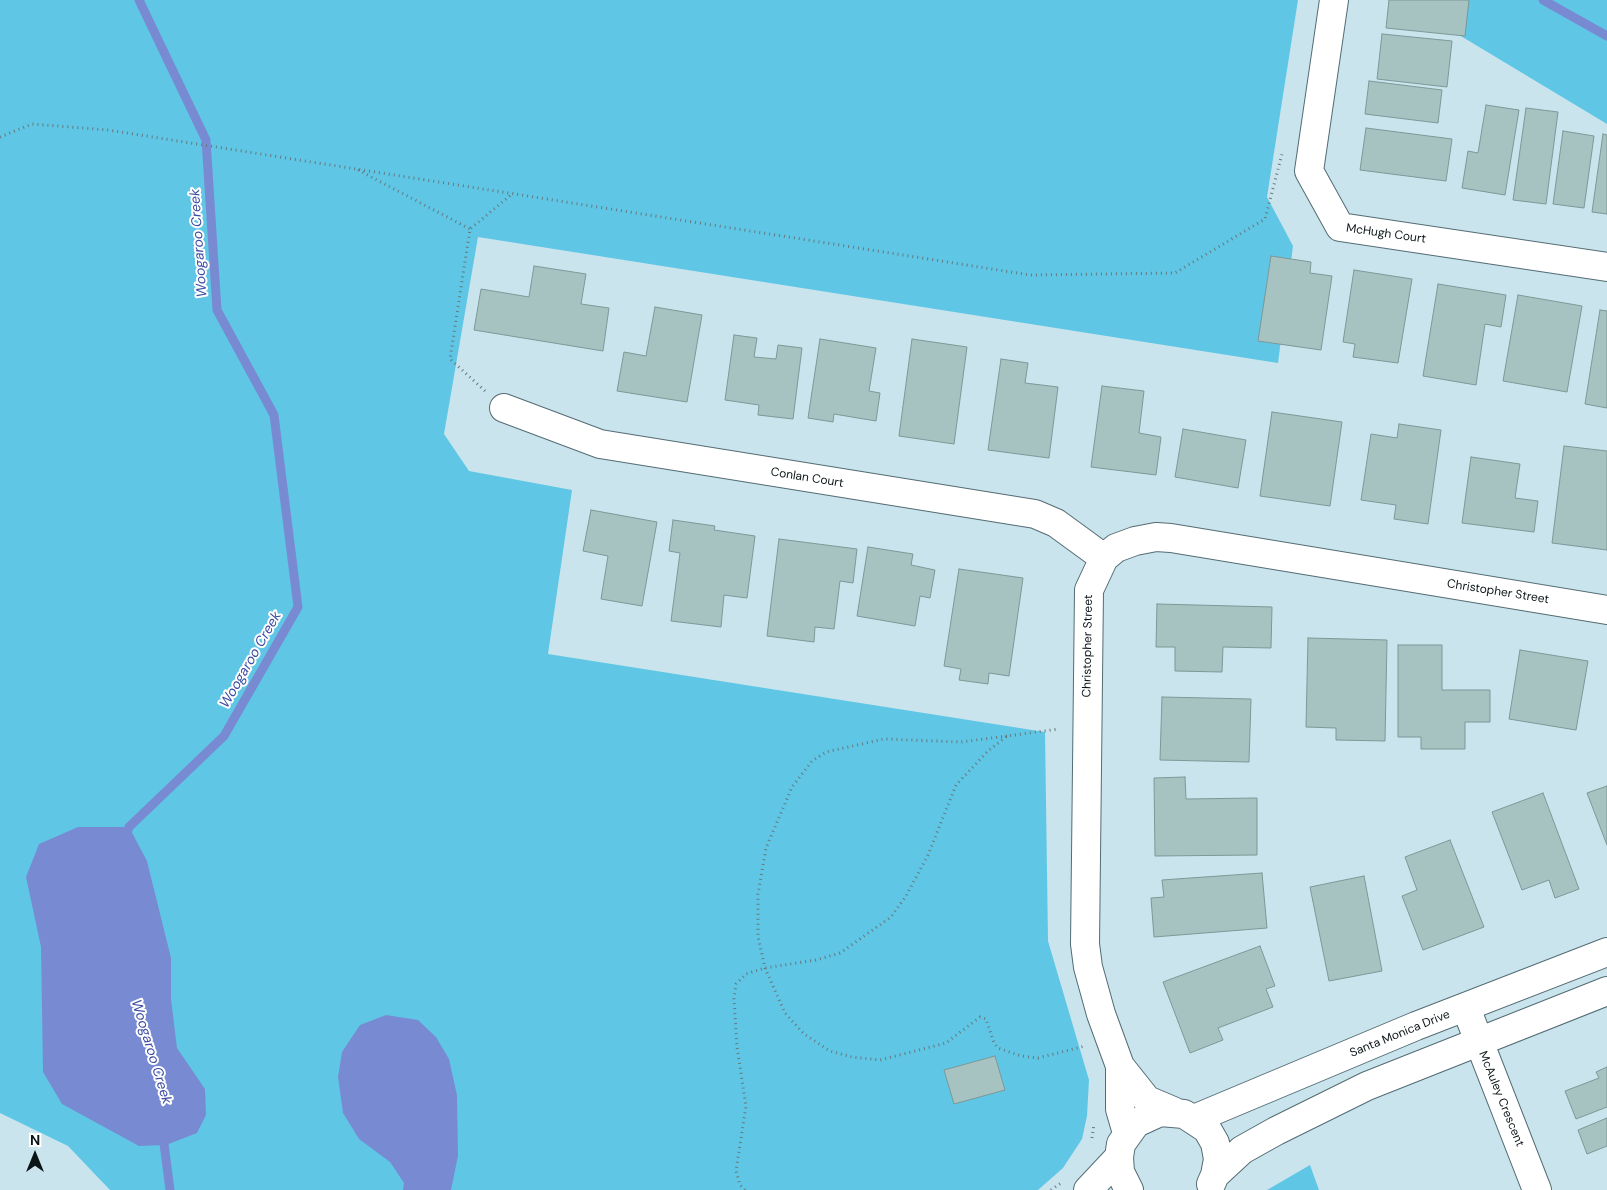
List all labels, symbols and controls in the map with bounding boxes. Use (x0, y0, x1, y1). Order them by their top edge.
water label: Woogaroo Creek (187, 188, 211, 298)
street label: McHugh Court (1345, 221, 1427, 247)
street label: Conlan Court (770, 465, 844, 491)
street label: Christopher Street (1446, 577, 1550, 607)
street label: Christopher Street (1080, 594, 1096, 698)
water label: Woogaroo Creek (217, 609, 285, 711)
water label: Woogaroo Creek (127, 998, 175, 1106)
street label: Santa Monica Drive (1348, 1007, 1452, 1061)
street label: McAuley Crescent (1475, 1049, 1527, 1149)
north arrow (10, 1130, 60, 1180)
text: N (30, 1131, 40, 1149)

